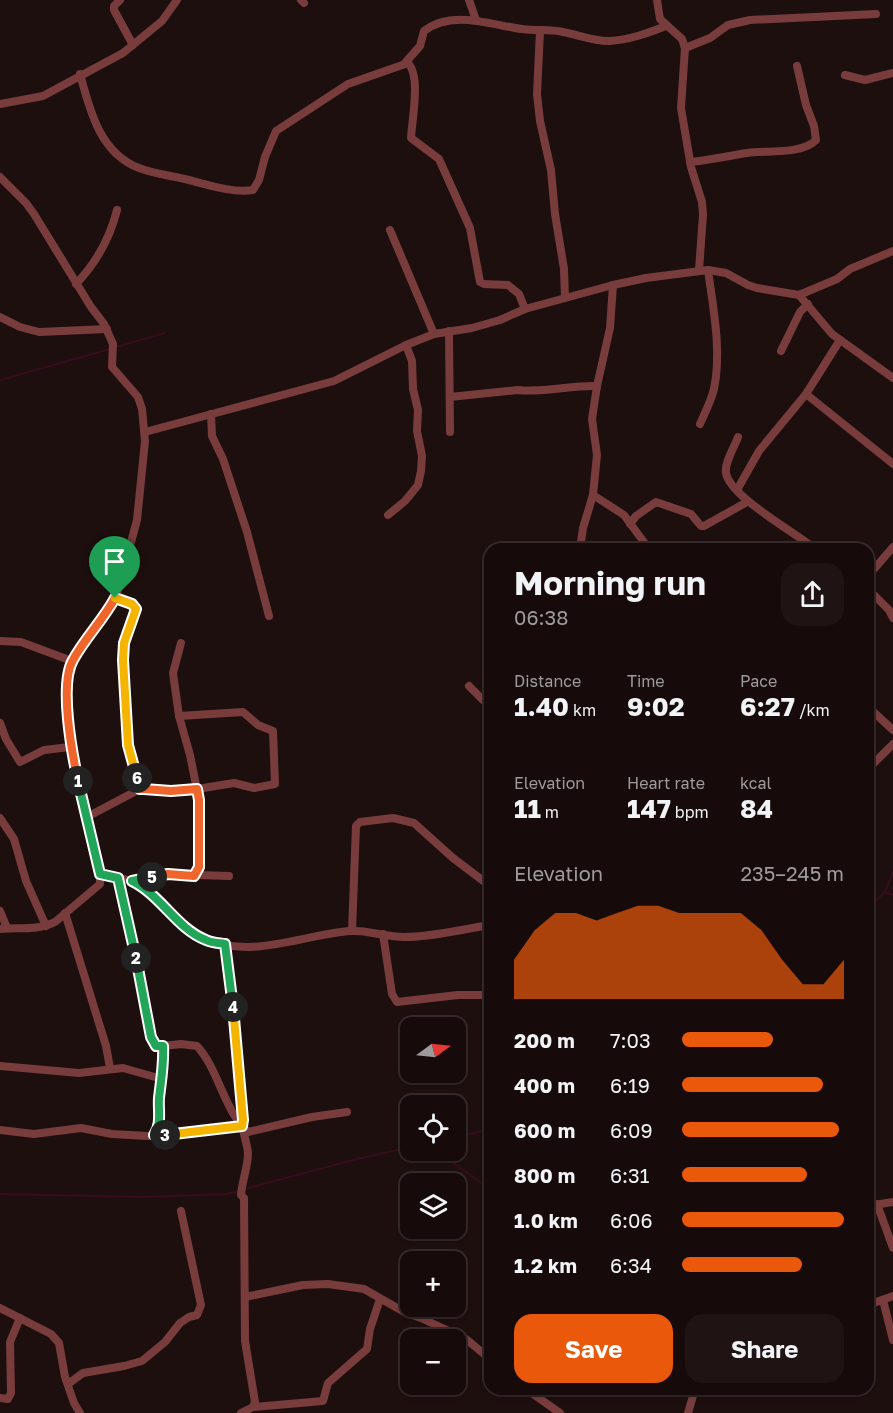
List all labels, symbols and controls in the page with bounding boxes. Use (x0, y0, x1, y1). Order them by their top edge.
pin (89, 536, 140, 598)
icon: arrive (98, 545, 131, 578)
text: Morning run (514, 563, 706, 602)
button: share (781, 563, 844, 626)
text: 06:38 (514, 605, 568, 629)
text: Distance (514, 671, 581, 691)
text: Time (627, 671, 665, 691)
text: Pace (740, 671, 777, 691)
text: 1.40 (514, 691, 569, 722)
text: 9:02 (627, 691, 685, 722)
text: 6:27 (740, 691, 795, 722)
text: km (569, 700, 596, 720)
text: /km (795, 700, 830, 720)
pin: 6 (122, 763, 152, 793)
pin: 1 (63, 766, 93, 796)
text: 6 (132, 768, 142, 788)
text: 1 (74, 771, 82, 791)
text: Elevation (514, 773, 585, 793)
text: Heart rate (627, 773, 705, 793)
text: kcal (740, 773, 772, 793)
text: 11 (514, 793, 541, 824)
text: 147 (627, 793, 671, 824)
text: 84 (740, 793, 773, 824)
text: m (541, 802, 559, 822)
text: bpm (671, 802, 709, 822)
text: Elevation (514, 861, 603, 885)
text: 235–245 m (740, 861, 844, 885)
pin: 5 (137, 862, 167, 892)
text: 5 (147, 867, 157, 887)
pin: 2 (121, 943, 151, 973)
text: 2 (131, 948, 141, 968)
pin: 4 (218, 992, 248, 1022)
text: 4 (228, 997, 238, 1017)
north arrow (400, 1017, 466, 1083)
map controls (400, 1017, 466, 1395)
text: 200 m (514, 1028, 575, 1052)
text: 7:03 (610, 1028, 651, 1052)
text: 400 m (514, 1073, 575, 1097)
text: 6:19 (610, 1073, 650, 1097)
button: locate (400, 1095, 466, 1161)
text: 600 m (514, 1118, 575, 1142)
text: 6:09 (610, 1118, 653, 1142)
pin: 3 (150, 1120, 180, 1150)
text: 3 (160, 1125, 170, 1145)
text: 800 m (514, 1163, 575, 1187)
text: 6:31 (610, 1163, 650, 1187)
button: layers (400, 1173, 466, 1239)
text: 1.0 km (514, 1208, 578, 1232)
text: 6:06 (610, 1208, 653, 1232)
button: + (400, 1251, 466, 1317)
text: 1.2 km (514, 1253, 577, 1277)
text: 6:34 (610, 1253, 652, 1277)
button: Save (514, 1314, 673, 1383)
button: Share (685, 1314, 844, 1383)
button: − (400, 1329, 466, 1395)

